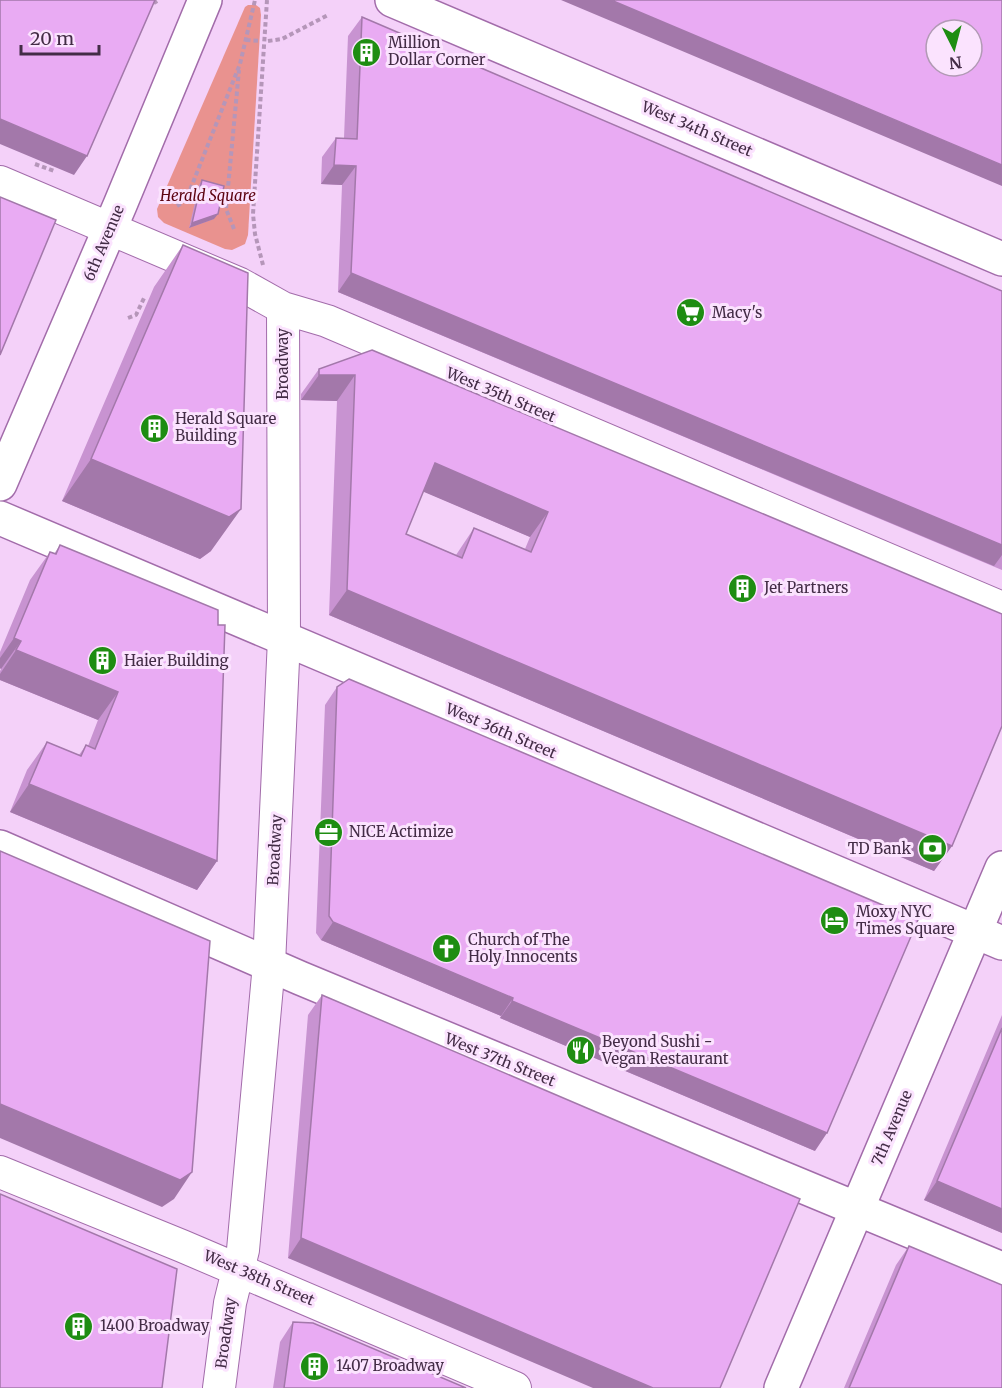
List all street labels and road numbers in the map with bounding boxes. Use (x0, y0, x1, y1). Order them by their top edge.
street label: West 34th Street (638, 96, 756, 160)
street label: 6th Avenue (79, 202, 128, 284)
street label: Broadway (273, 328, 292, 400)
street label: West 35th Street (443, 363, 559, 426)
street label: West 36th Street (442, 698, 560, 762)
street label: Broadway (263, 813, 286, 886)
street label: West 37th Street (441, 1028, 558, 1090)
street label: 7th Avenue (867, 1087, 916, 1168)
street label: West 38th Street (200, 1245, 318, 1309)
street label: Broadway (211, 1296, 240, 1370)

